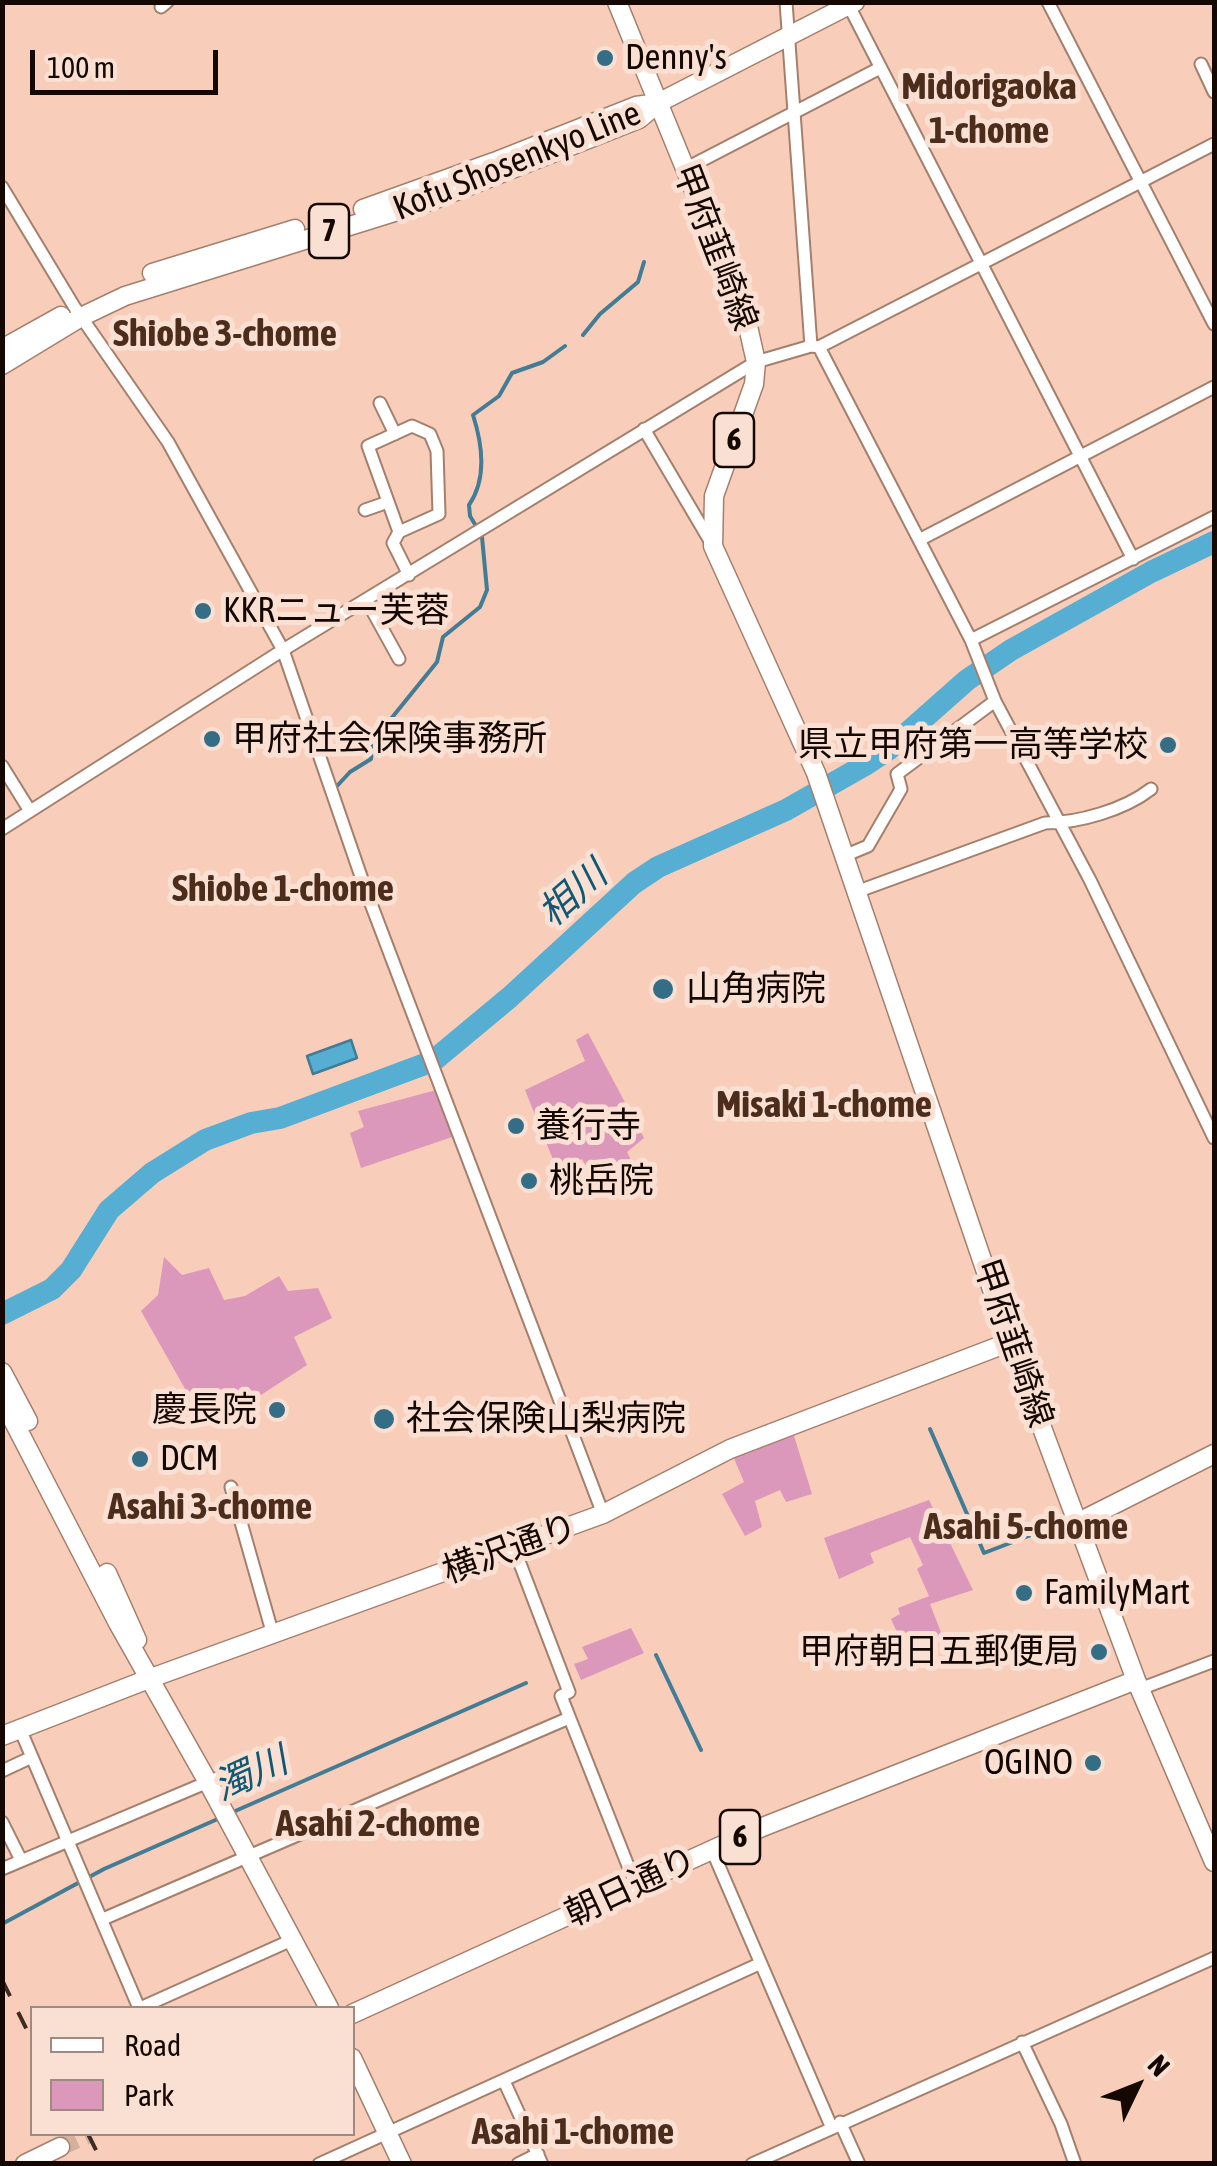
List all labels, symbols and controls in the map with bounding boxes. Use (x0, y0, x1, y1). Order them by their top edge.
scale bar (35, 30, 222, 92)
place label: Denny's (625, 37, 727, 79)
marker: Denny's (594, 47, 616, 69)
text: 100 m (47, 50, 115, 84)
district label: Midorigaoka 1-chome (901, 64, 1077, 153)
street label: Kofu Shosenkyo Line (387, 92, 647, 230)
street label: 甲府韮崎線 (664, 158, 766, 336)
road number: 7 (309, 204, 349, 258)
district label: Shiobe 3-chome (113, 311, 337, 357)
road number: 6 (714, 413, 754, 467)
place label: KKRニュー芙蓉 (223, 590, 450, 632)
marker: KKRニュー芙蓉 (192, 600, 214, 622)
place label: 甲府社会保険事務所 (232, 718, 547, 760)
place label: 県立甲府第一高等学校 (798, 724, 1148, 766)
marker: 甲府社会保険事務所 (201, 728, 223, 750)
marker: 県立甲府第一高等学校 (1157, 734, 1179, 756)
water label: 相川 (529, 852, 617, 936)
district label: Shiobe 1-chome (172, 866, 394, 912)
place label: 山角病院 (686, 968, 826, 1010)
marker: 山角病院 (650, 976, 676, 1002)
district label: Misaki 1-chome (716, 1082, 932, 1128)
place label: 養行寺 (536, 1105, 641, 1147)
marker: 養行寺 (505, 1115, 527, 1137)
place label: 桃岳院 (549, 1160, 654, 1202)
marker: 桃岳院 (518, 1170, 540, 1192)
street label: 甲府韮崎線 (965, 1253, 1061, 1433)
place label: 慶長院 (152, 1389, 257, 1431)
place label: 社会保険山梨病院 (406, 1398, 686, 1440)
marker: 慶長院 (266, 1399, 288, 1421)
marker: 社会保険山梨病院 (371, 1406, 397, 1432)
place label: DCM (160, 1438, 219, 1480)
marker: DCM (129, 1448, 151, 1470)
district label: Asahi 3-chome (108, 1484, 312, 1530)
district label: Asahi 5-chome (924, 1504, 1128, 1550)
street label: 横沢通り (437, 1505, 583, 1593)
place label: FamilyMart (1044, 1572, 1190, 1614)
marker: FamilyMart (1013, 1582, 1035, 1604)
place label: 甲府朝日五郵便局 (799, 1631, 1079, 1673)
marker: 甲府朝日五郵便局 (1088, 1641, 1110, 1663)
water label: 濁川 (207, 1738, 295, 1810)
place label: OGINO (984, 1742, 1073, 1784)
marker: OGINO (1082, 1752, 1104, 1774)
district label: Asahi 2-chome (276, 1801, 480, 1847)
road number: 6 (720, 1810, 760, 1864)
street label: 朝日通り (559, 1838, 703, 1936)
legend (30, 2006, 355, 2136)
text: Road (124, 2028, 181, 2062)
north arrow (1087, 2036, 1187, 2136)
text: N (1142, 2049, 1176, 2082)
text: Park (124, 2078, 174, 2112)
district label: Asahi 1-chome (472, 2109, 674, 2155)

